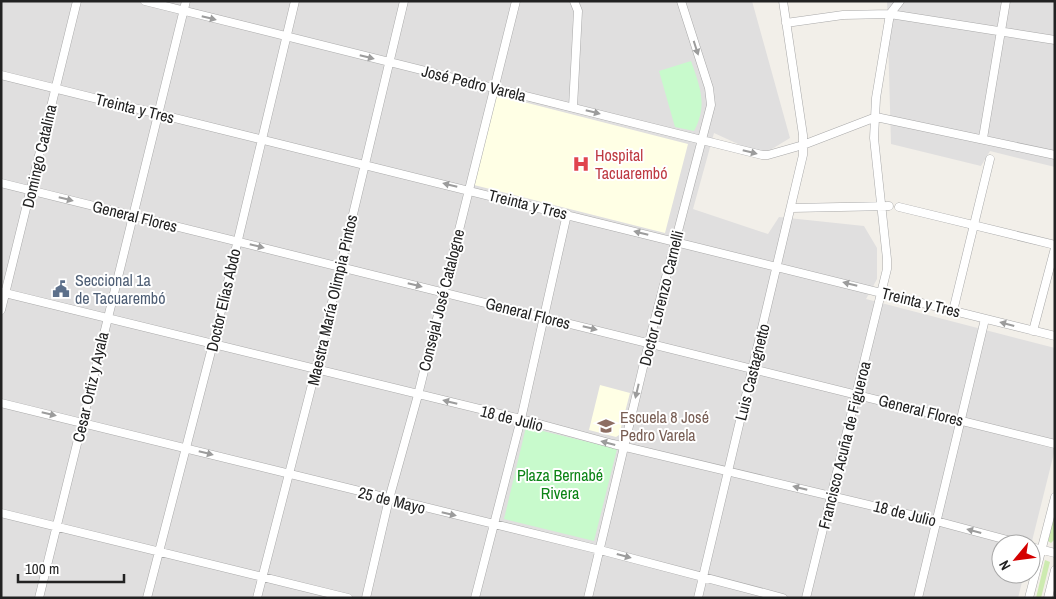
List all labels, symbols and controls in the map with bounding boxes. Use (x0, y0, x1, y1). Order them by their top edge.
one-way arrow (202, 14, 217, 22)
one-way arrow (693, 40, 701, 55)
one-way arrow (359, 53, 374, 61)
street label: José Pedro Varela (419, 59, 529, 107)
street label: Treinta y Tres (93, 88, 177, 128)
street label: Domingo Catalina (16, 101, 62, 210)
one-way arrow (585, 108, 600, 116)
place label: Hospital Tacuarembó (595, 144, 667, 184)
one-way arrow (743, 148, 758, 156)
hospital icon: Hospital Tacuarembó (571, 154, 591, 174)
one-way arrow (442, 181, 457, 189)
street label: Treinta y Tres (486, 184, 570, 224)
one-way arrow (58, 195, 73, 203)
street label: General Flores (90, 195, 180, 237)
street label: Maestra María Olimpia Pintos (302, 212, 362, 388)
street label: Consejal José Catalogne (413, 227, 469, 373)
street label: Doctor Lorenzo Carnelli (634, 228, 688, 368)
one-way arrow (634, 229, 649, 237)
one-way arrow (250, 242, 265, 250)
street label: Doctor Elías Abdo (200, 246, 246, 354)
place label: Seccional 1a de Tacuarembó (75, 269, 165, 309)
public building icon: Seccional 1a de Tacuarembó (51, 279, 71, 299)
one-way arrow (842, 280, 857, 288)
one-way arrow (408, 281, 423, 289)
street label: Treinta y Tres (879, 282, 963, 322)
street label: General Flores (483, 292, 573, 334)
one-way arrow (1000, 320, 1015, 328)
street label: Luis Castagnetto (729, 321, 775, 423)
one-way arrow (583, 324, 598, 332)
street label: Cesar Ortiz y Ayala (67, 329, 114, 444)
street label: Francisco Acuña de Figueroa (813, 358, 876, 531)
one-way arrow (633, 384, 641, 400)
street label: General Flores (876, 389, 966, 431)
one-way arrow (443, 398, 458, 406)
street label: 18 de Julio (478, 400, 546, 436)
place label: Escuela 8 José Pedro Varela (620, 406, 709, 446)
one-way arrow (41, 410, 56, 418)
school or university icon: Escuela 8 José Pedro Varela (596, 416, 616, 436)
one-way arrow (600, 438, 615, 446)
one-way arrow (199, 450, 214, 458)
park label: Plaza Bernabé Rivera (517, 464, 603, 504)
street label: 25 de Mayo (356, 481, 428, 519)
one-way arrow (792, 484, 807, 492)
street label: 18 de Julio (871, 495, 939, 531)
one-way arrow (442, 510, 457, 518)
one-way arrow (967, 527, 982, 535)
north arrow (991, 534, 1041, 584)
scale bar (18, 552, 124, 584)
one-way arrow (616, 553, 631, 561)
text: N (995, 557, 1015, 573)
text: 100 m (25, 558, 59, 579)

